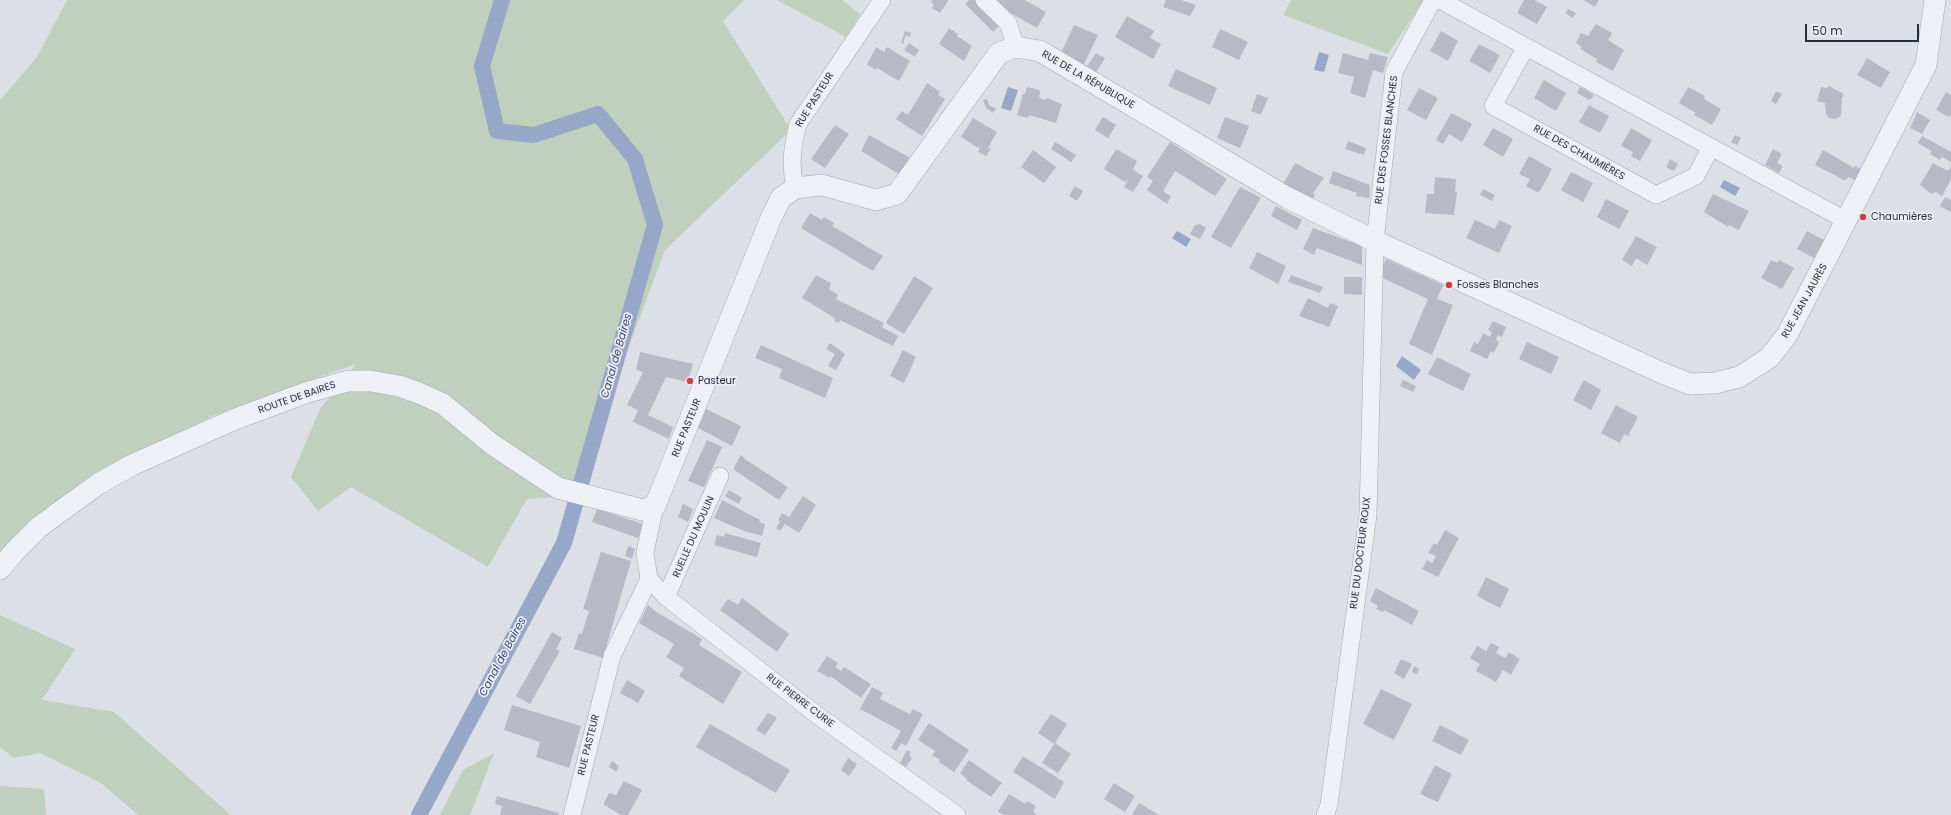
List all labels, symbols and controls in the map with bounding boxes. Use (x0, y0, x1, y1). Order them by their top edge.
scale bar (1807, 16, 1921, 42)
text: 50 m (1812, 22, 1843, 39)
street label: RUE DE LA RÉPUBLIQUE (1039, 48, 1137, 112)
street label: RUE PASTEUR (793, 70, 837, 130)
street label: RUE DES FOSSES BLANCHES (1373, 75, 1401, 205)
street label: RUE DES CHAUMIÈRES (1531, 123, 1627, 183)
place label: Chaumières (1871, 211, 1932, 223)
marker: Chaumières (1858, 212, 1868, 222)
street label: RUE JEAN JAURÈS (1780, 262, 1830, 340)
place label: Fosses Blanches (1457, 279, 1539, 291)
marker: Fosses Blanches (1444, 280, 1454, 290)
water label: Canal de Baires (599, 312, 635, 400)
place label: Pasteur (698, 375, 736, 387)
marker: Pasteur (685, 376, 695, 386)
street label: ROUTE DE BAIRES (257, 379, 337, 417)
street label: RUE PASTEUR (670, 397, 704, 459)
street label: RUELLE DU MOULIN (671, 494, 717, 580)
street label: RUE DU DOCTEUR ROUX (1348, 496, 1374, 610)
water label: Canal de Baires (477, 615, 529, 699)
street label: RUE PIERRE CURIE (764, 672, 836, 730)
street label: RUE PASTEUR (576, 713, 602, 777)

